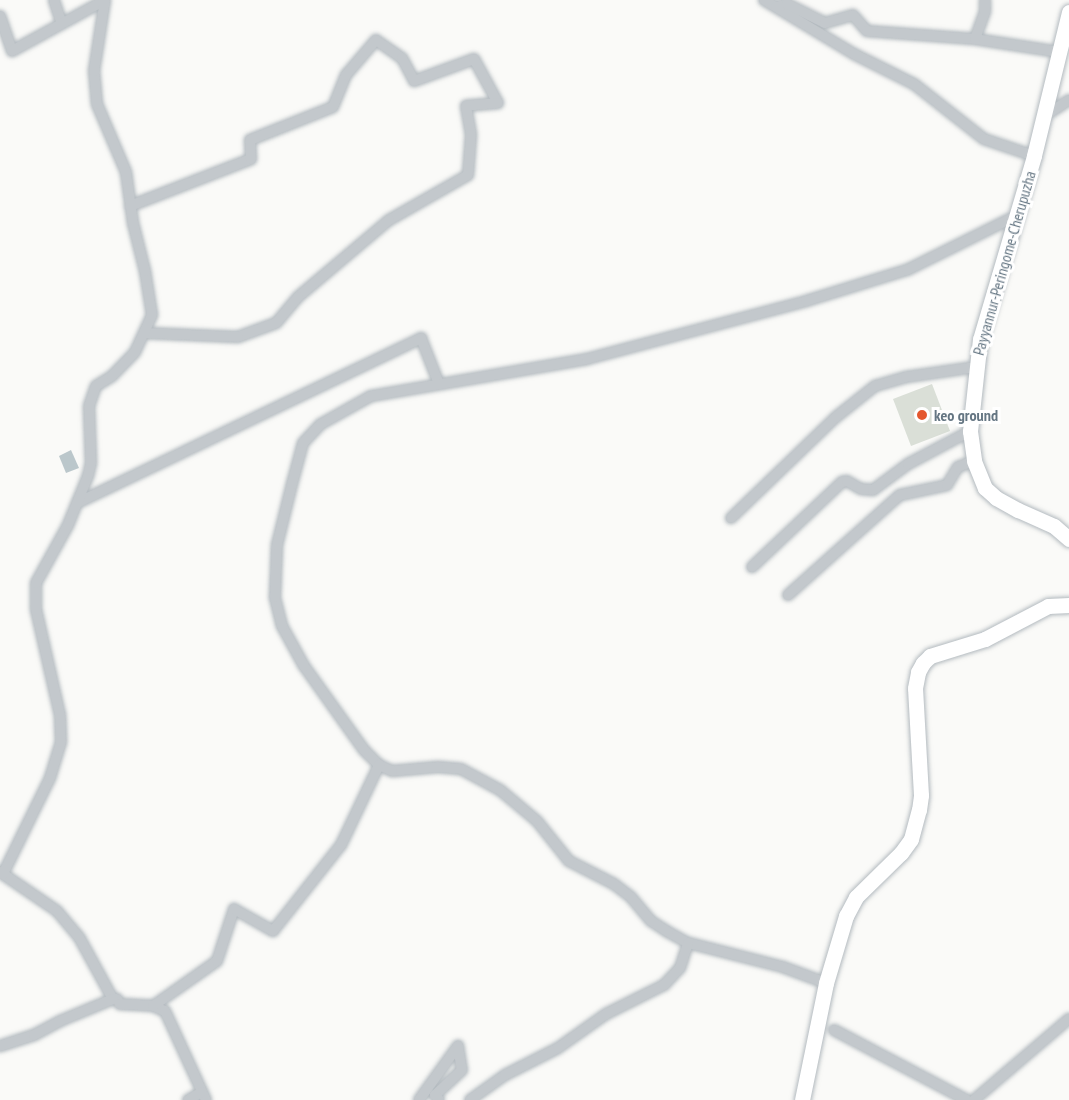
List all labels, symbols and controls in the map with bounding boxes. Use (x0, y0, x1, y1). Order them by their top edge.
street label: Payyannur-Peringome-Cherupuzha (968, 169, 1040, 357)
place label: keo ground (934, 405, 998, 425)
marker: keo ground (915, 408, 929, 422)

